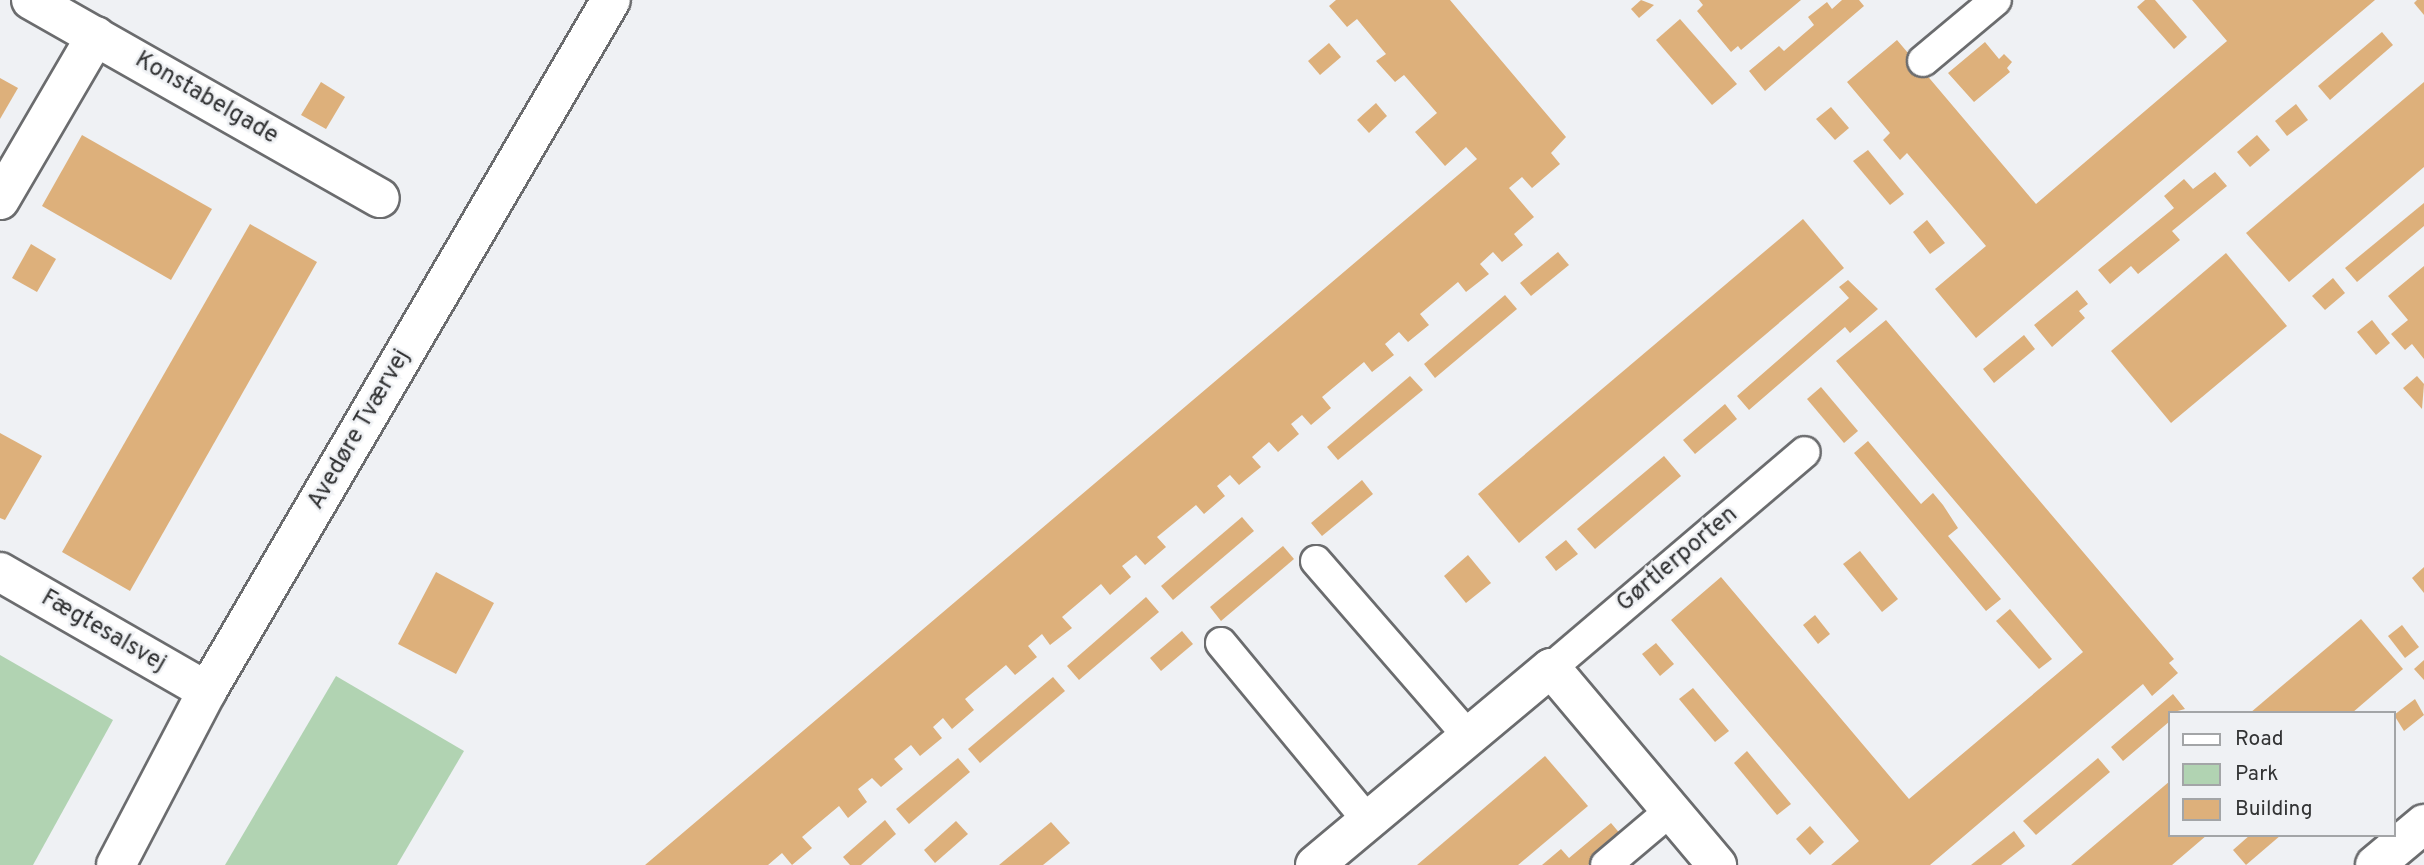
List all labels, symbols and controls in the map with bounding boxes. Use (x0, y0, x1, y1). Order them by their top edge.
street label: Konstabelgade (129, 46, 283, 152)
street label: Avedøre Tværvej (302, 344, 418, 516)
street label: Gørtlerporten (1612, 501, 1744, 619)
street label: Fægtesalsvej (35, 585, 171, 679)
legend (2168, 711, 2396, 837)
text: Road (2235, 726, 2284, 753)
text: Park (2235, 761, 2278, 788)
text: Building (2235, 796, 2313, 823)

